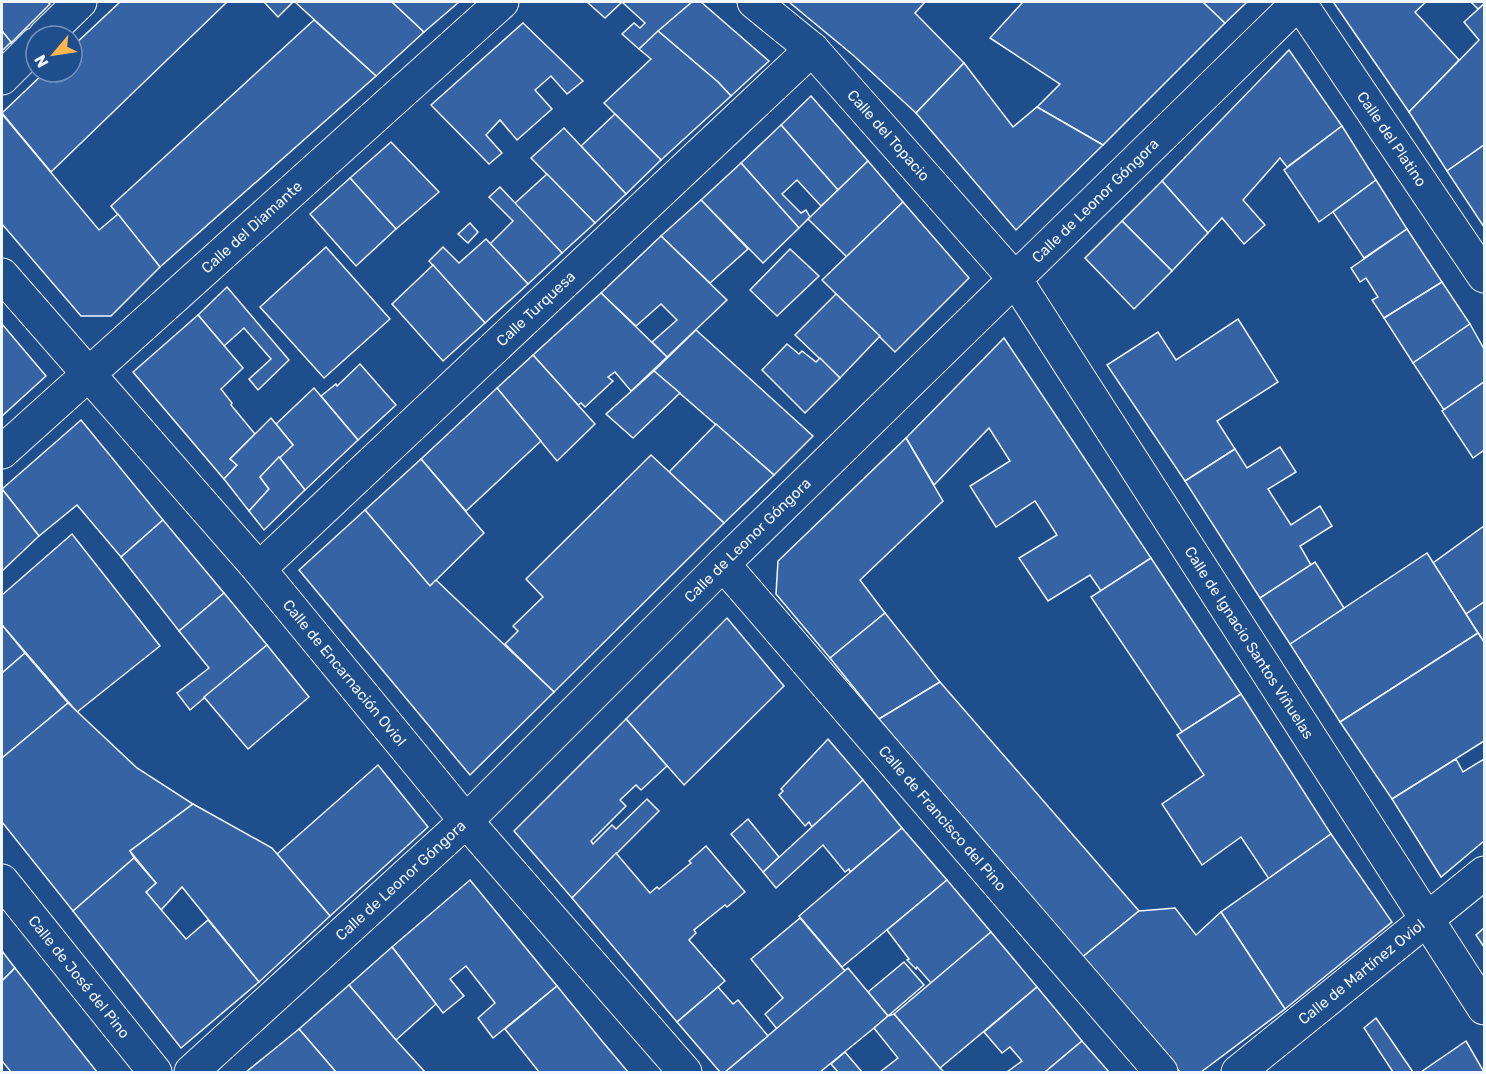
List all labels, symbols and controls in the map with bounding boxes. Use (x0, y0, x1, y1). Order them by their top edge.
north arrow (24, 24, 84, 84)
text: N (30, 51, 52, 71)
street label: Calle del Topacio (843, 86, 933, 185)
street label: Calle del Platino (1353, 88, 1430, 190)
street label: Calle de Leonor Góngora (1028, 135, 1163, 267)
street label: Calle del Diamante (198, 177, 306, 277)
street label: Calle Turquesa (493, 267, 579, 350)
street label: Calle de Leonor Góngora (681, 474, 815, 606)
street label: Calle de Ignacio Santos Viñuelas (1181, 543, 1318, 743)
street label: Calle de Encarnación Oviol (279, 596, 410, 750)
street label: Calle de Francisco del Pino (875, 742, 1010, 895)
street label: Calle de Leonor Góngora (332, 817, 470, 945)
street label: Calle de José del Pino (24, 912, 134, 1042)
street label: Calle de Martínez Oviol (1295, 916, 1428, 1028)

